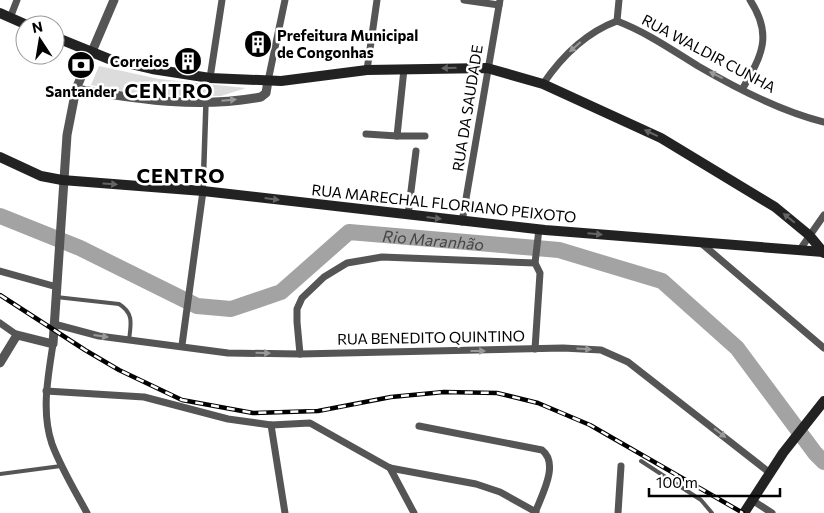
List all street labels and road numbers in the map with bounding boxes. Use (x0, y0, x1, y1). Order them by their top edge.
street label: RUA WALDIR CUNHA (639, 10, 779, 96)
street label: RUA DA SAUDADE (448, 43, 486, 173)
street label: RUA MARECHAL FLORIANO PEIXOTO (311, 180, 577, 226)
street label: RUA BENEDITO QUINTINO (337, 326, 525, 348)

